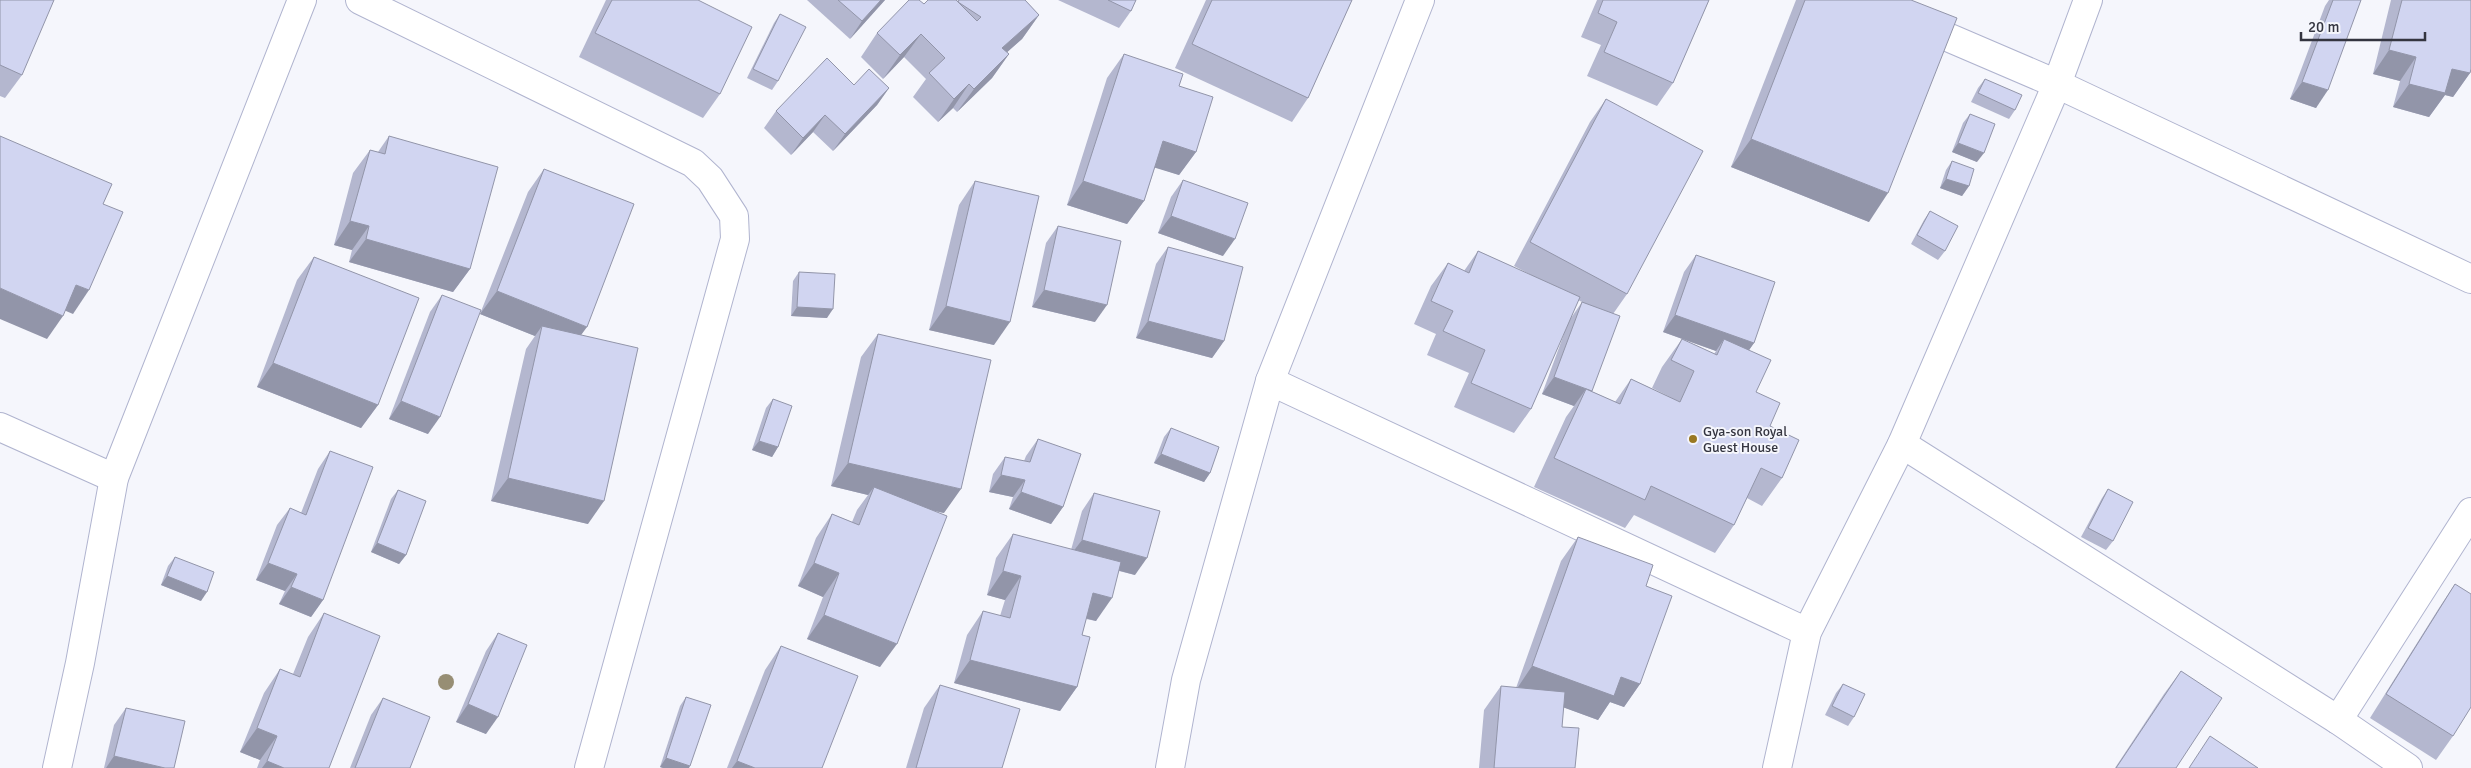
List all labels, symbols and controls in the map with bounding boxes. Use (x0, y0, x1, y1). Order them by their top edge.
scale bar (2301, 10, 2425, 42)
text: 20 m (2308, 18, 2339, 36)
place label: Gya-son Royal Guest House (1703, 423, 1787, 456)
marker: Gya-son Royal Guest House (1687, 433, 1699, 445)

